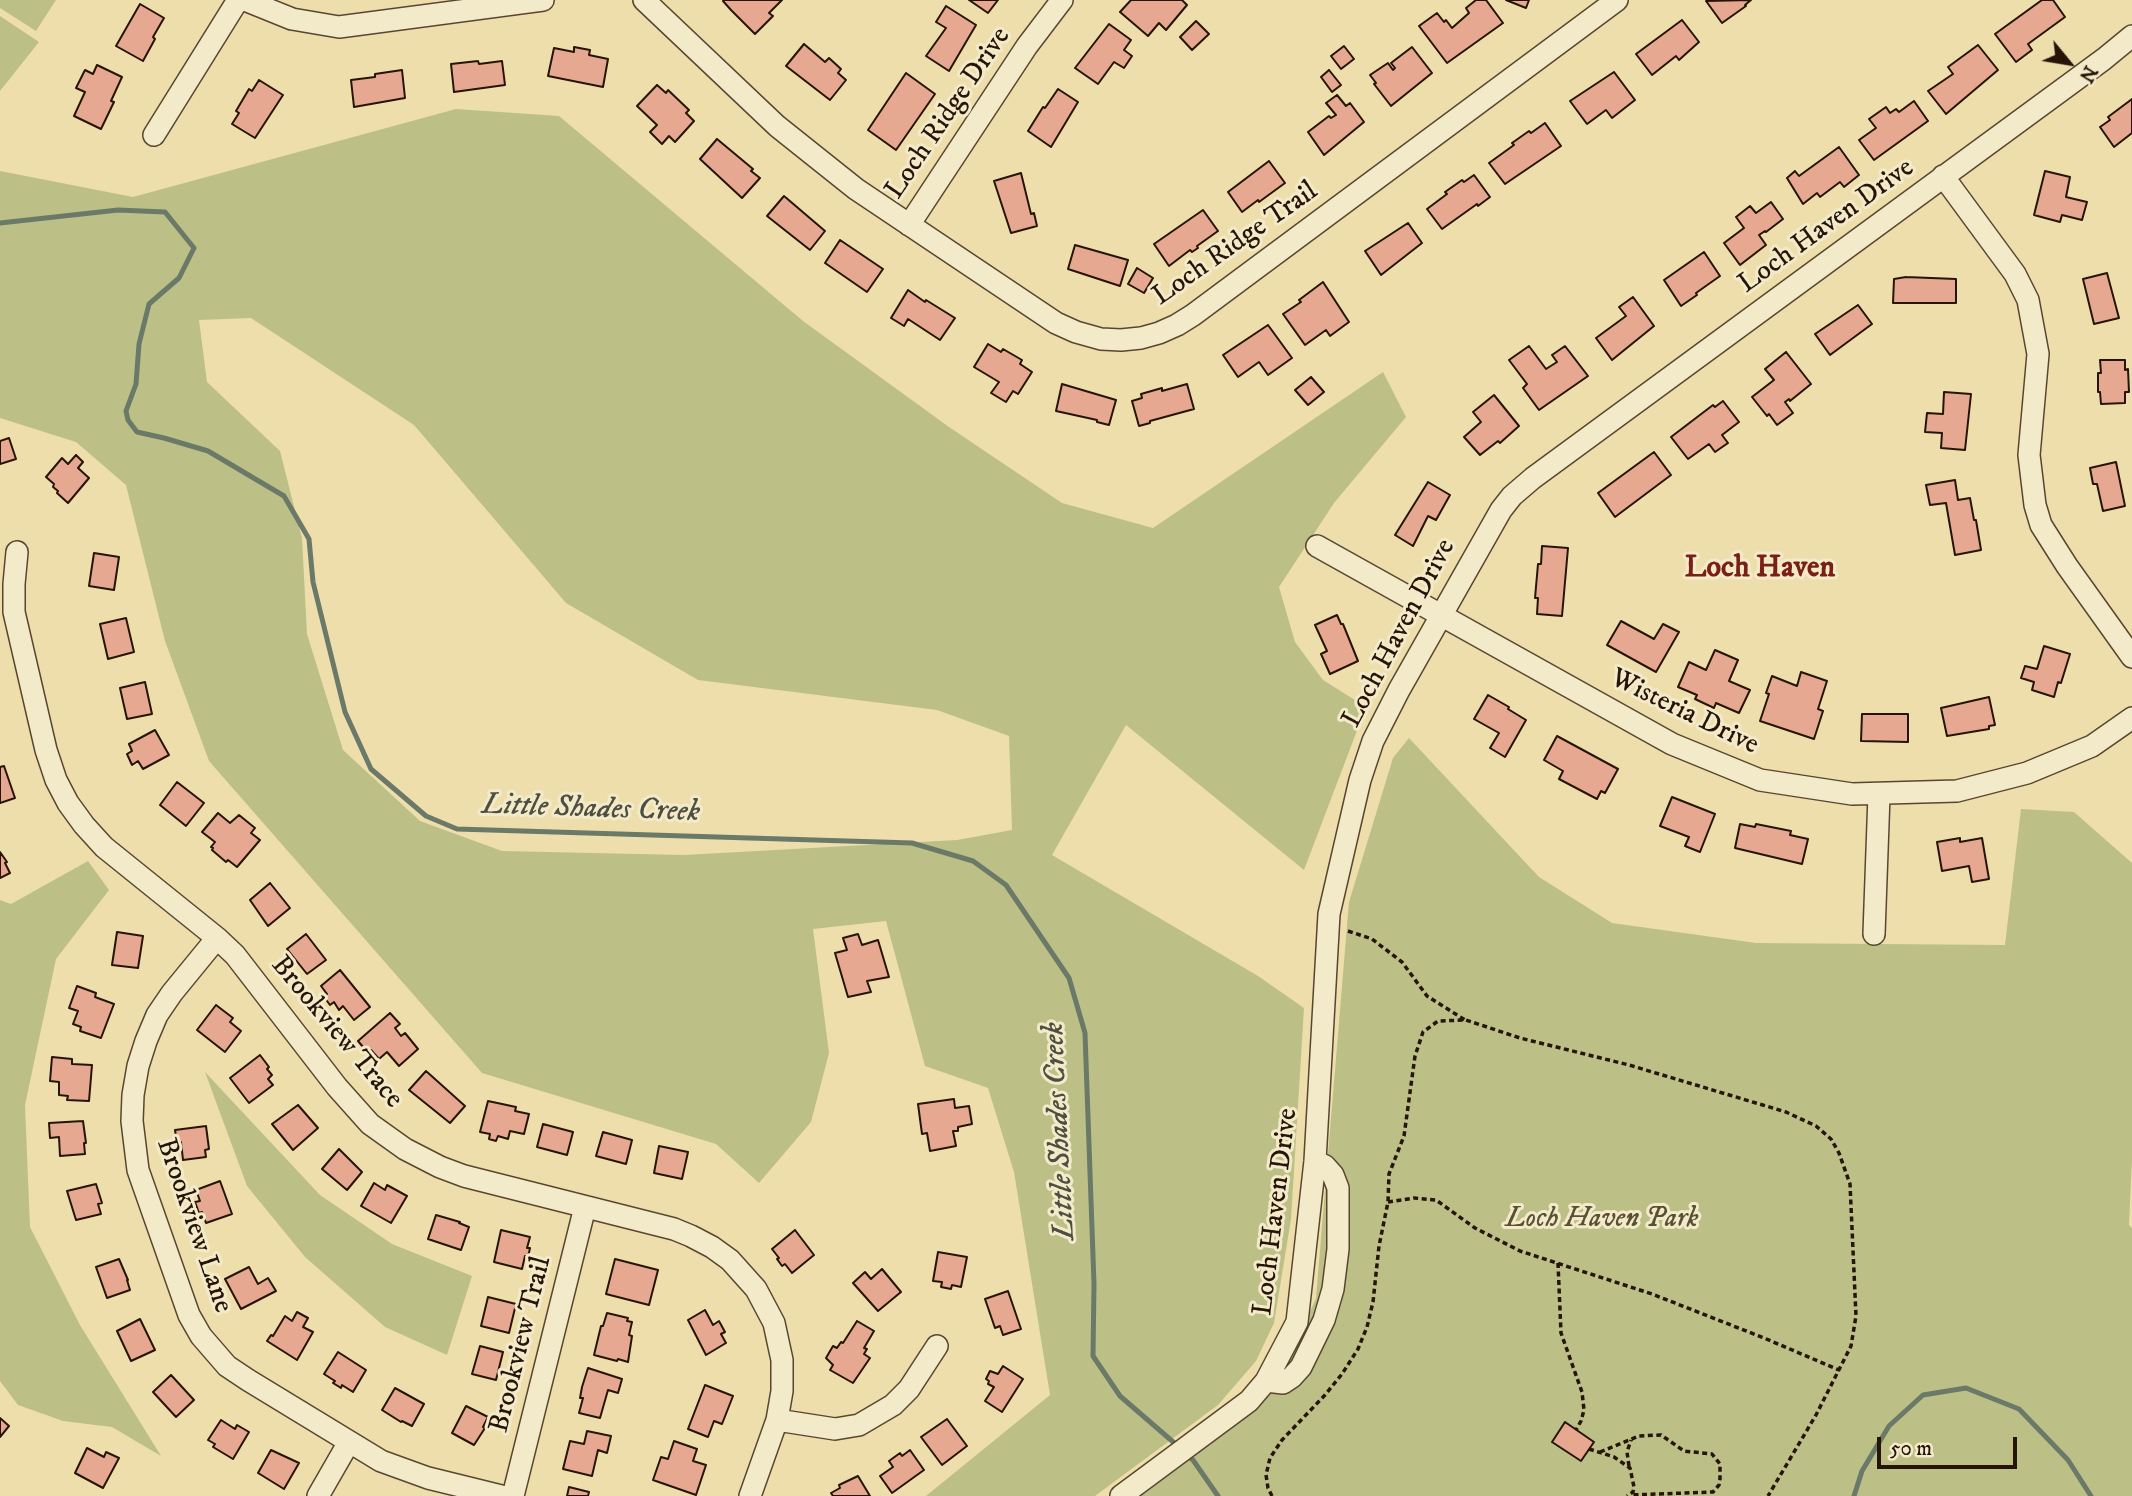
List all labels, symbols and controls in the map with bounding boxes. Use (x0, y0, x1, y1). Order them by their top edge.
street label: Loch Ridge Drive (879, 22, 1019, 206)
north arrow (2034, 28, 2104, 98)
text: N (2074, 61, 2101, 86)
street label: Loch Haven Drive (1733, 152, 1921, 302)
street label: Loch Ridge Trail (1147, 176, 1325, 314)
street label: Loch Haven Drive (1336, 534, 1464, 734)
district label: Loch Haven (1685, 552, 1835, 588)
street label: Wisteria Drive (1604, 663, 1764, 763)
water label: Little Shades Creek (481, 788, 701, 832)
street label: Brookview Trace (263, 950, 409, 1116)
water label: Little Shades Creek (1037, 1021, 1085, 1241)
street label: Loch Haven Drive (1248, 1106, 1306, 1318)
street label: Brookview Lane (147, 1134, 239, 1318)
park label: Loch Haven Park (1505, 1203, 1699, 1237)
street label: Brookview Trail (484, 1253, 560, 1437)
scale bar (1880, 1422, 2020, 1466)
text: 50 m (1890, 1436, 1932, 1462)

